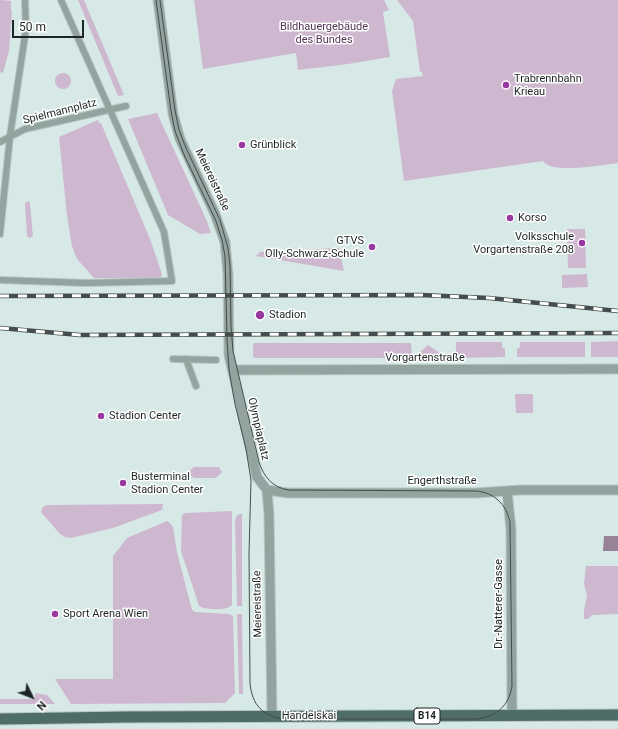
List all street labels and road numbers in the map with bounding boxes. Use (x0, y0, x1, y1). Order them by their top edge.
street label: Spielmannplatz (22, 96, 98, 128)
street label: Meiereistraße (192, 147, 232, 213)
street label: Vorgartenstraße (385, 351, 465, 365)
street label: Olympiaplatz (244, 396, 272, 462)
street label: Engerthstraße (407, 474, 477, 488)
street label: Dr.-Natterer-Gasse (492, 559, 506, 649)
street label: Meiereistraße (251, 570, 265, 638)
road number: B14 (414, 708, 440, 724)
street label: Handelskai (282, 709, 336, 723)

